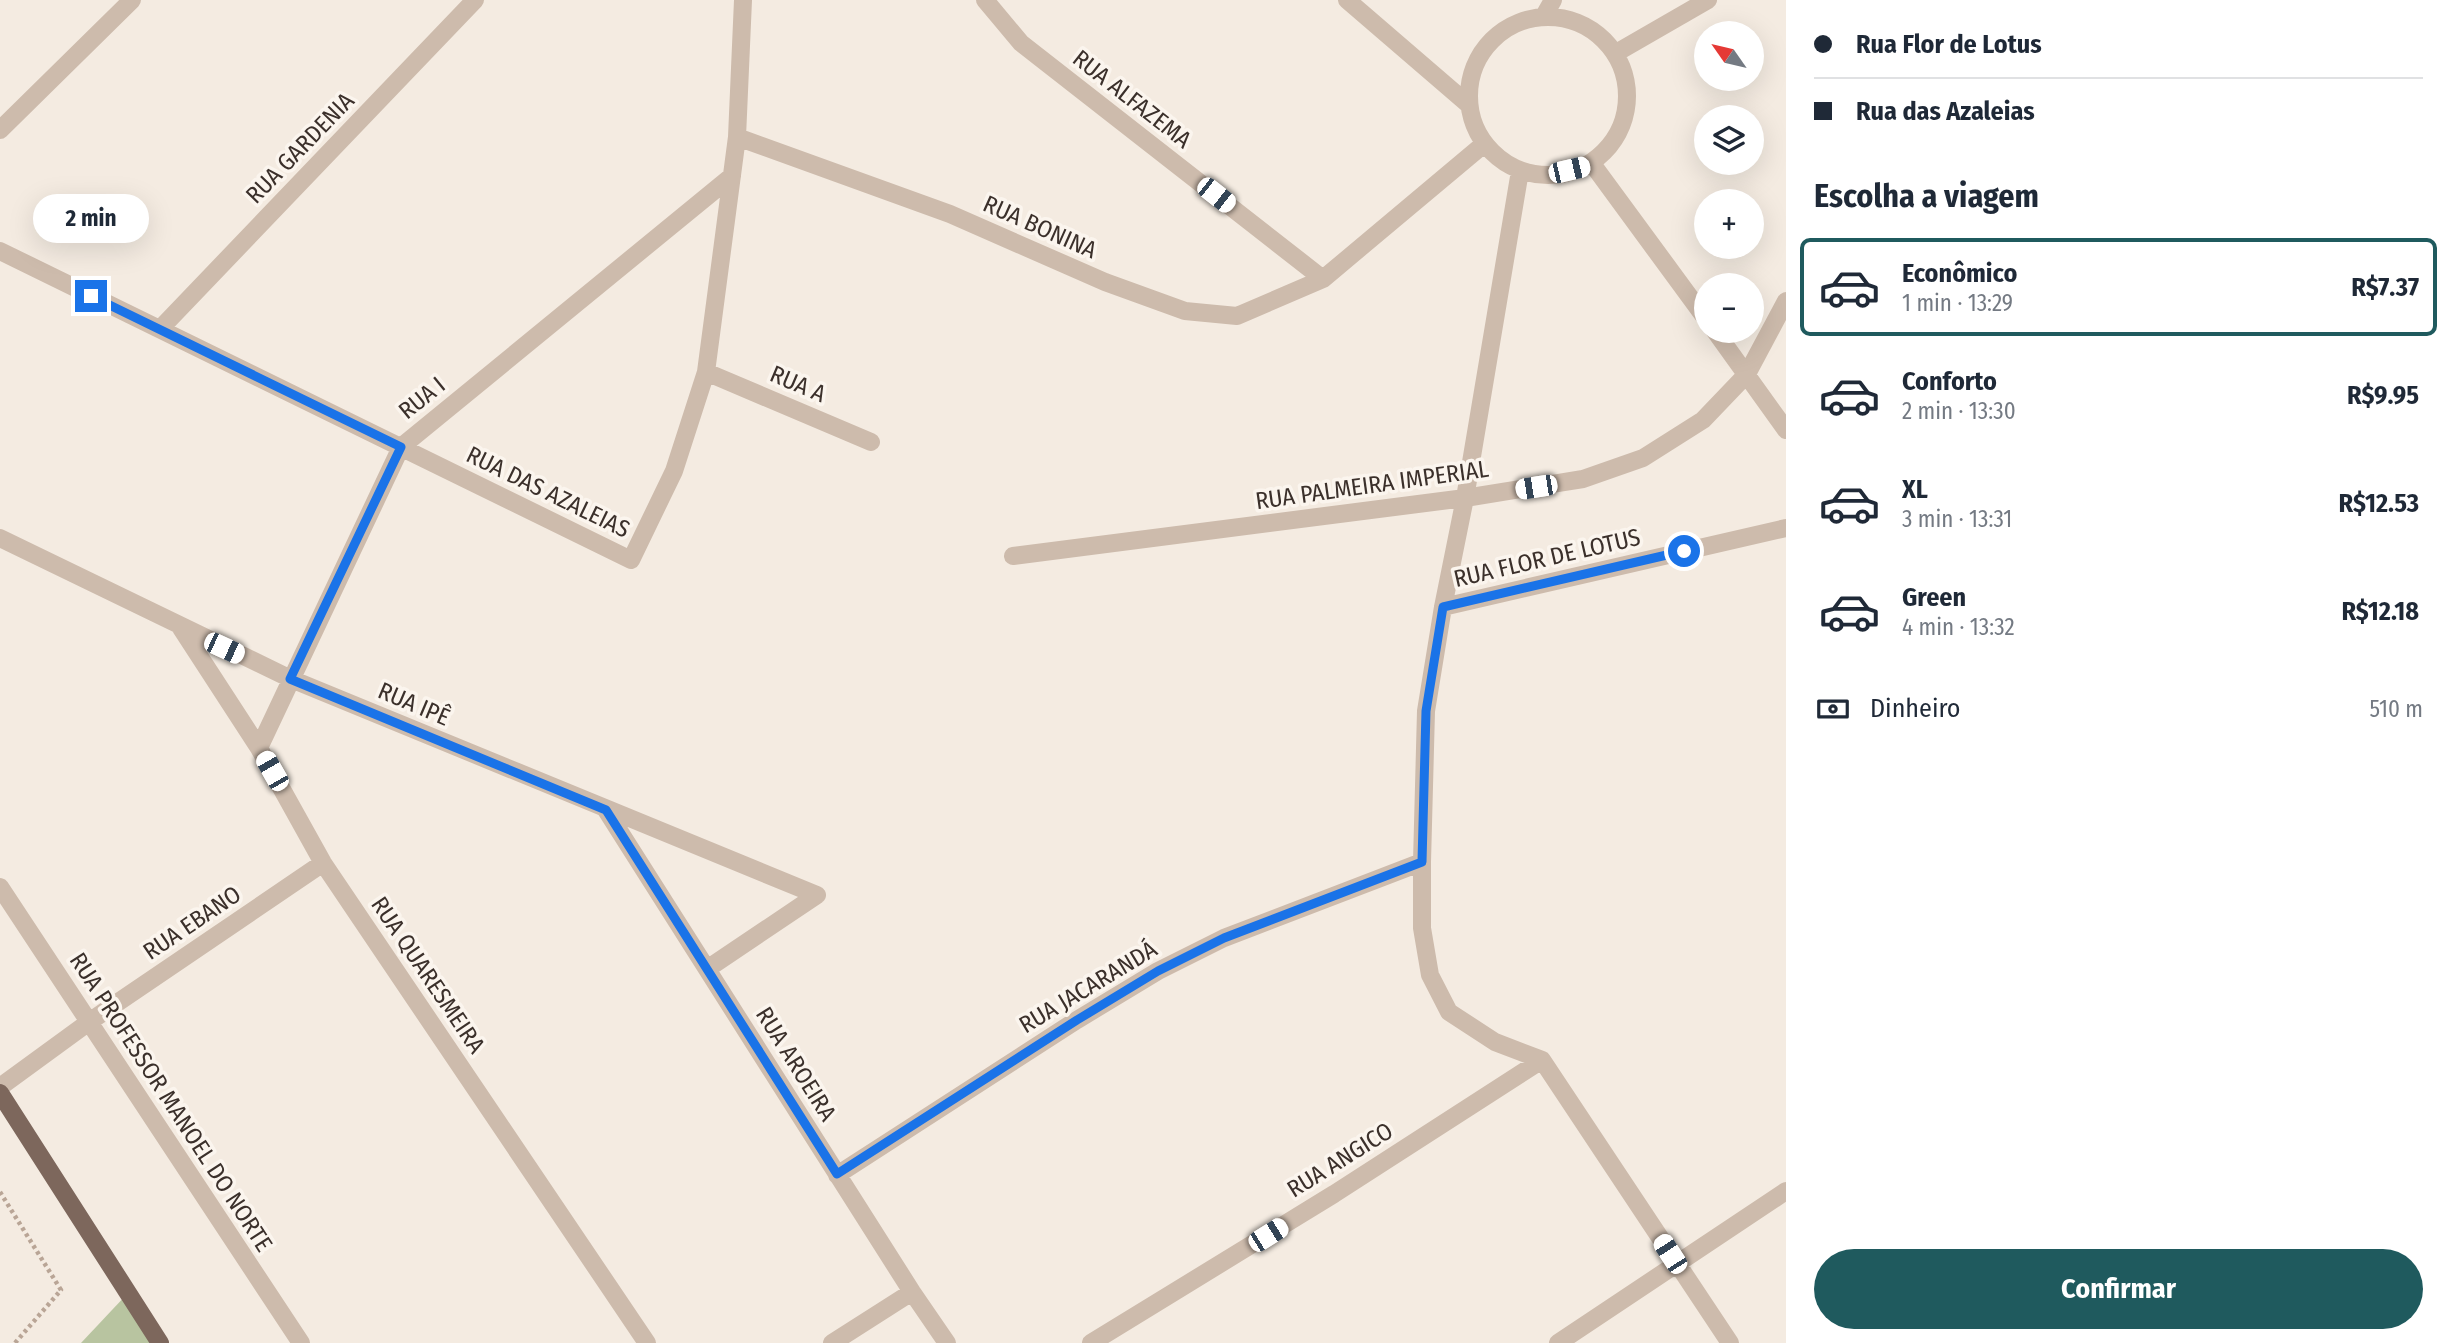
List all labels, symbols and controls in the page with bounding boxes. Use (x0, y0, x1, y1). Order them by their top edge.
north arrow (1694, 21, 1764, 91)
map controls (1694, 21, 1764, 343)
text: Rua Flor de Lotus (1856, 29, 2042, 60)
street label: RUA ALFAZEMA (1067, 44, 1197, 154)
street label: RUA GARDENIA (240, 87, 360, 209)
text: Rua das Azaleias (1856, 96, 2035, 127)
button: layers (1694, 105, 1764, 175)
car (1547, 155, 1592, 185)
car (1193, 174, 1240, 216)
text: Escolha a viagem (1814, 177, 2039, 215)
button: + (1694, 189, 1764, 259)
street label: RUA BONINA (979, 190, 1101, 265)
callout: 2 min (33, 194, 149, 244)
text: 2 min (66, 204, 117, 232)
icon: car (1818, 256, 1881, 319)
text: Econômico (1902, 258, 2017, 289)
text: R$7.37 (2351, 272, 2419, 303)
button: − (1694, 273, 1764, 343)
route end (75, 280, 107, 312)
text: 1 min · 13:29 (1902, 289, 2013, 317)
street label: RUA A (766, 360, 830, 408)
icon: car (1818, 364, 1881, 427)
text: Conforto (1902, 366, 1997, 397)
street label: RUA I (393, 371, 451, 425)
text: R$9.95 (2347, 380, 2419, 411)
text: 2 min · 13:30 (1902, 397, 2016, 425)
street label: RUA DAS AZALEIAS (462, 440, 634, 544)
street label: RUA PALMEIRA IMPERIAL (1254, 455, 1491, 515)
icon: car (1818, 472, 1881, 535)
car (1514, 473, 1559, 501)
text: XL (1902, 474, 1928, 505)
text: R$12.53 (2339, 488, 2419, 519)
text: 3 min · 13:31 (1902, 505, 2012, 533)
street label: RUA FLOR DE LOTUS (1451, 523, 1643, 593)
route start (1668, 535, 1700, 567)
icon: car (1818, 580, 1881, 643)
text: Green (1902, 582, 1966, 613)
text: R$12.18 (2341, 596, 2419, 627)
text: 4 min · 13:32 (1902, 613, 2015, 641)
car (201, 630, 248, 666)
street label: RUA IPÊ (374, 676, 454, 732)
icon: cash (1814, 690, 1852, 728)
text: Dinheiro (1870, 693, 1960, 724)
text: 510 m (2370, 695, 2423, 723)
car (253, 748, 292, 794)
street label: RUA EBANO (138, 880, 246, 966)
street label: RUA QUARESMEIRA (365, 891, 491, 1059)
street label: RUA JACARANDÁ (1014, 934, 1162, 1039)
street label: RUA PROFESSOR MANOEL DO NORTE (64, 947, 278, 1257)
street label: RUA AROEIRA (750, 1002, 842, 1126)
street label: RUA ANGICO (1282, 1117, 1398, 1203)
car (1245, 1215, 1292, 1255)
car (1650, 1231, 1691, 1277)
button: Confirmar (1814, 1249, 2423, 1329)

